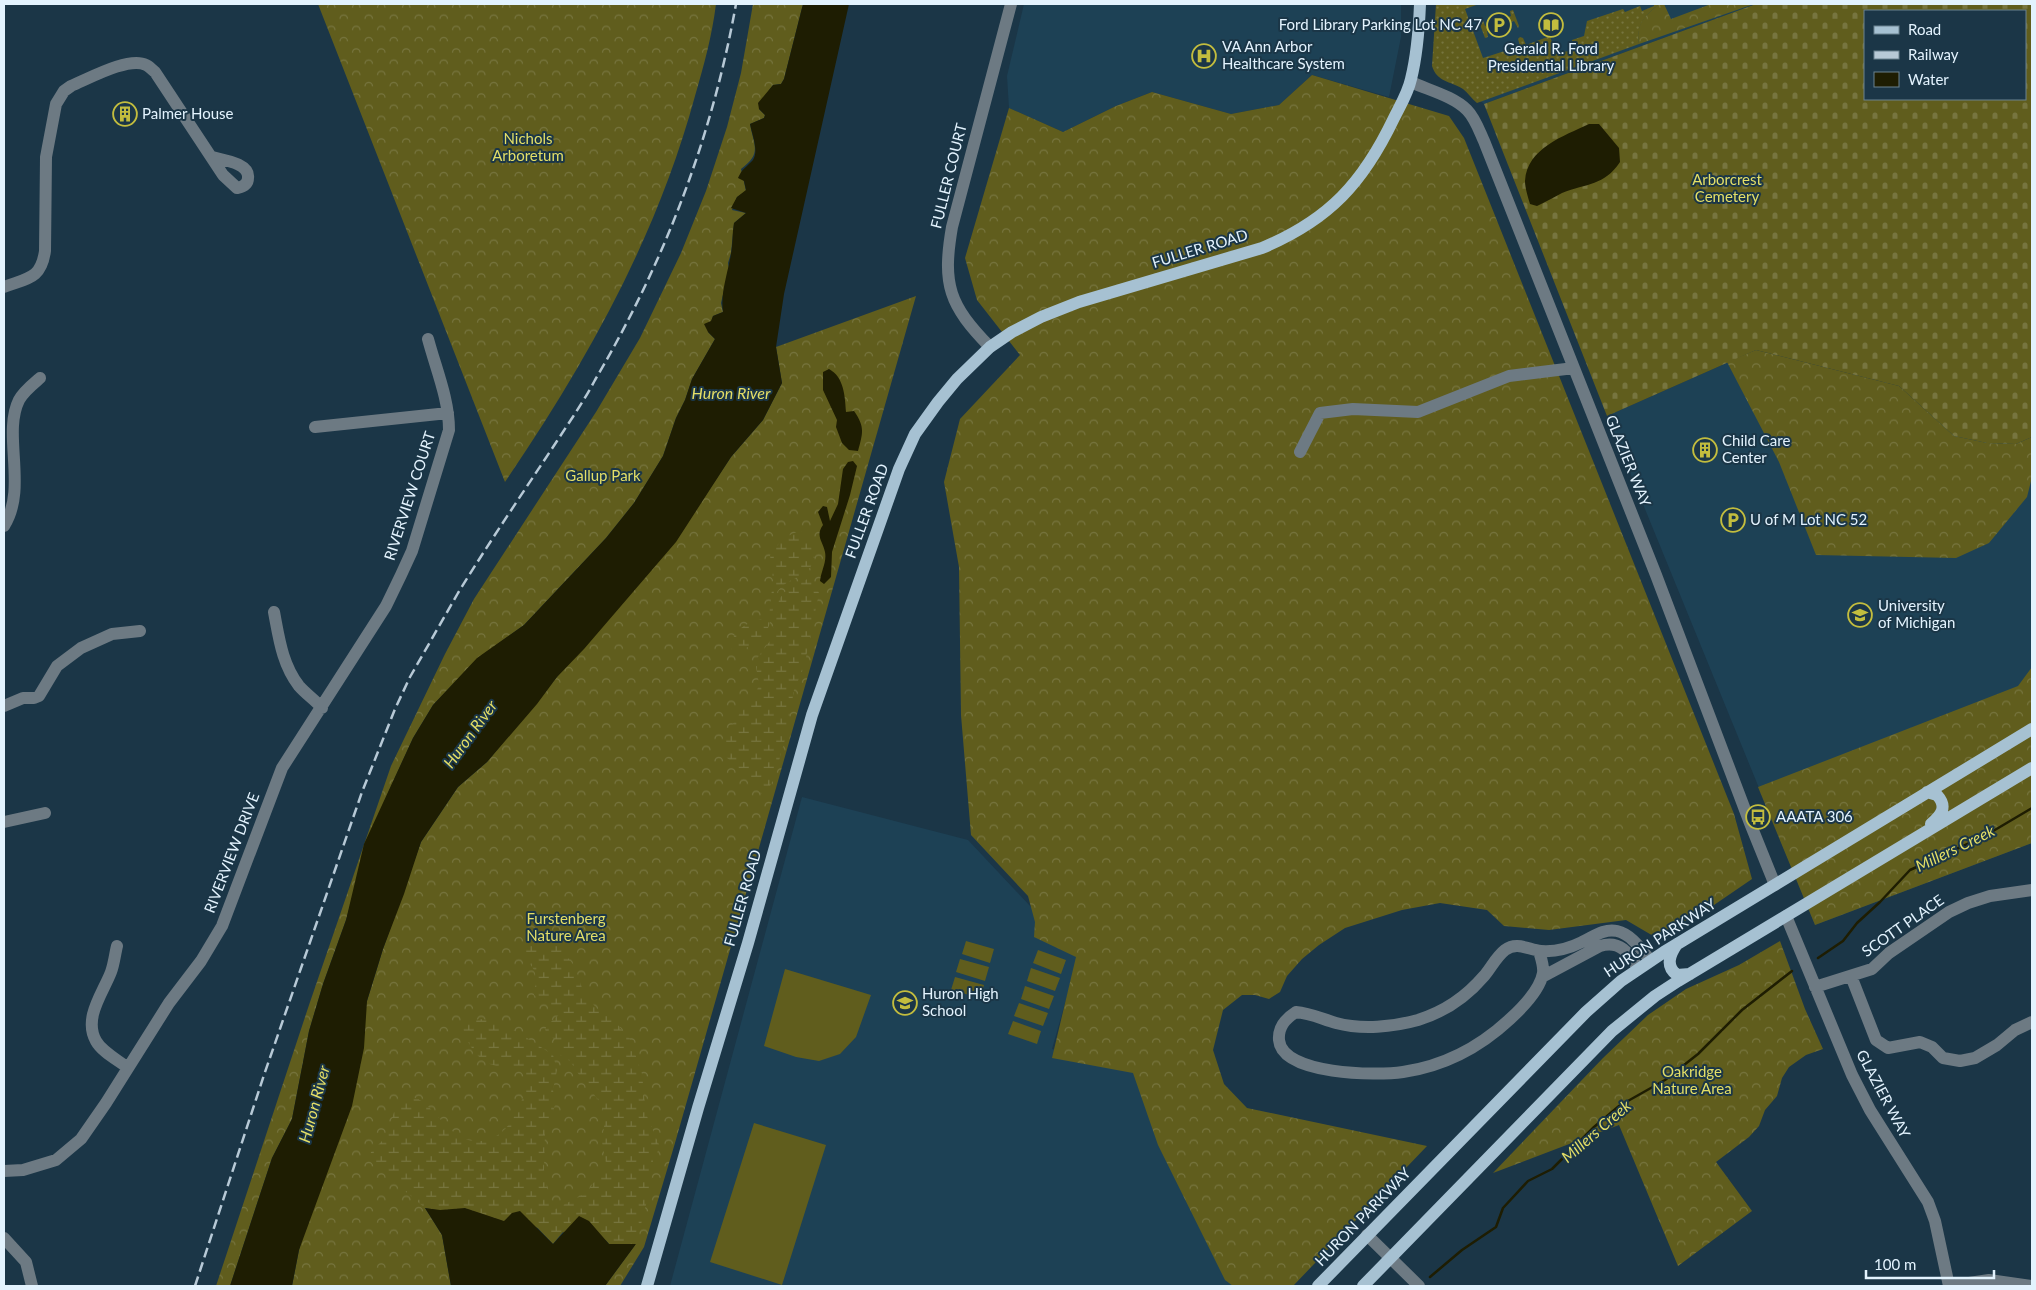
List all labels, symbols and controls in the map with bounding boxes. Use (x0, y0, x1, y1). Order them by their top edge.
legend (1864, 10, 2026, 100)
parking icon: Ford Library Parking Lot NC 47 (1486, 12, 1512, 38)
library icon: Gerald R. Ford Presidential Library (1538, 12, 1564, 38)
place label: Ford Library Parking Lot NC 47 (1279, 15, 1482, 33)
text: Road (1908, 20, 1941, 38)
place label: VA Ann Arbor Healthcare System (1222, 37, 1345, 72)
place label: Gerald R. Ford Presidential Library (1488, 39, 1614, 74)
hospital icon: VA Ann Arbor Healthcare System (1191, 43, 1217, 69)
text: Railway (1908, 45, 1959, 63)
text: Water (1908, 70, 1949, 88)
building icon: Palmer House (112, 101, 138, 127)
place label: Palmer House (142, 104, 234, 122)
street label: FULLER COURT (926, 121, 970, 230)
park label: Nichols Arboretum (492, 129, 564, 164)
park label: Arborcrest Cemetery (1692, 170, 1762, 205)
street label: FULLER ROAD (1150, 225, 1250, 271)
water label: Huron River (692, 383, 771, 402)
street label: GLAZIER WAY (1602, 412, 1656, 510)
street label: RIVERVIEW COURT (380, 429, 438, 562)
place label: Child Care Center (1722, 431, 1790, 466)
building icon: Child Care Center (1692, 437, 1718, 463)
street label: FULLER ROAD (841, 461, 892, 560)
park label: Gallup Park (565, 466, 641, 484)
parking icon: U of M Lot NC 52 (1720, 507, 1746, 533)
place label: U of M Lot NC 52 (1750, 510, 1867, 528)
place label: University of Michigan (1878, 596, 1955, 631)
school or university icon: University of Michigan (1847, 602, 1873, 628)
water label: Huron River (439, 696, 501, 771)
street label: RIVERVIEW DRIVE (200, 790, 262, 915)
bus stop icon: AAATA 306 (1745, 804, 1771, 830)
place label: AAATA 306 (1776, 807, 1853, 825)
water label: Millers Creek (1912, 820, 1998, 875)
street label: FULLER ROAD (720, 847, 764, 948)
street label: SCOTT PLACE (1858, 890, 1947, 960)
street label: HURON PARKWAY (1600, 894, 1719, 980)
park label: Furstenberg Nature Area (526, 909, 606, 944)
place label: Huron High School (922, 984, 999, 1019)
school or university icon: Huron High School (892, 990, 918, 1016)
street label: GLAZIER WAY (1853, 1046, 1915, 1141)
park label: Oakridge Nature Area (1652, 1062, 1732, 1097)
water label: Huron River (294, 1063, 333, 1144)
water label: Millers Creek (1557, 1095, 1635, 1166)
street label: HURON PARKWAY (1311, 1163, 1414, 1269)
scale bar (1866, 1248, 1994, 1280)
text: 100 m (1874, 1255, 1916, 1273)

